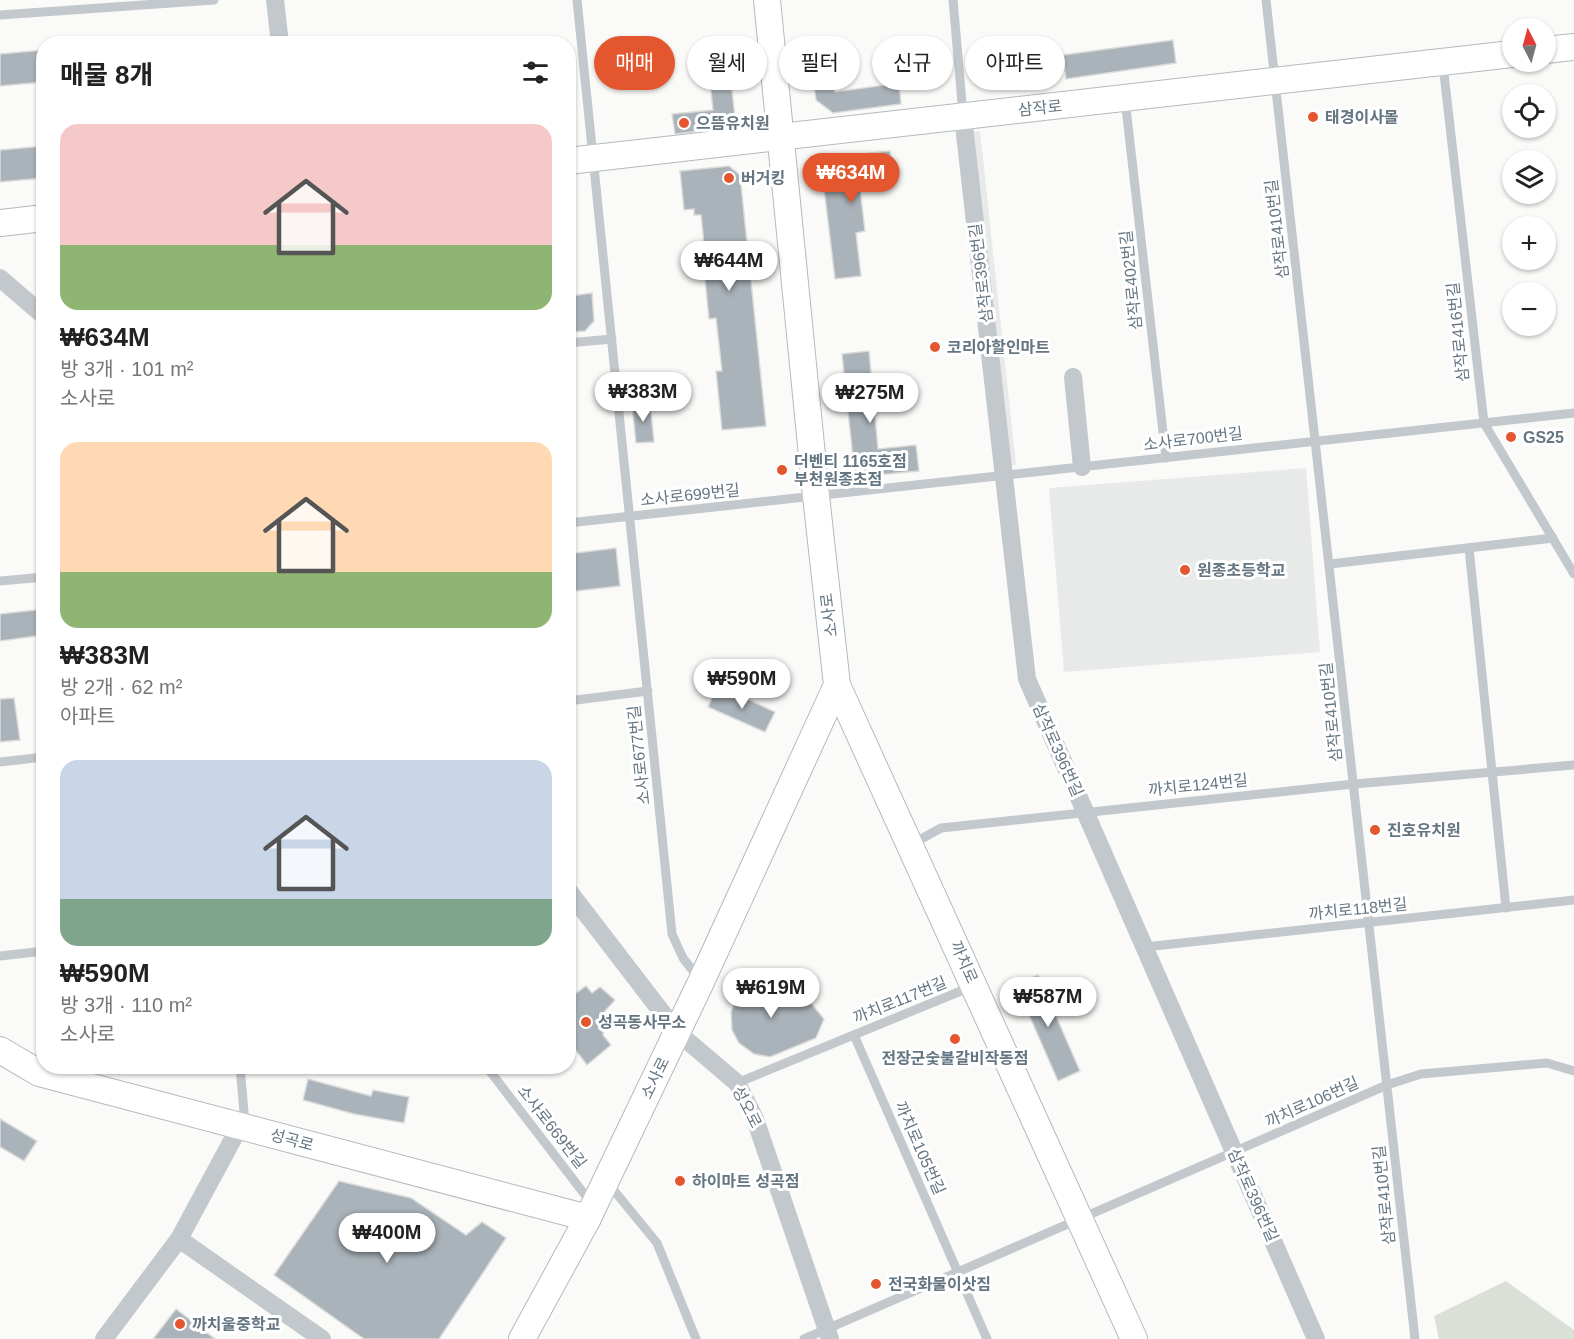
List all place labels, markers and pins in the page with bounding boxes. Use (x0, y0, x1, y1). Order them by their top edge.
place label: 태경이사몰 (1325, 109, 1399, 126)
marker: 태경이사몰 (1306, 110, 1320, 124)
place label: 으뜸유치원 (696, 115, 770, 132)
marker: 으뜸유치원 (677, 116, 691, 130)
pin: ₩634M (809, 153, 893, 204)
place label: 버거킹 (741, 170, 785, 187)
marker: 버거킹 (722, 171, 736, 185)
pin: ₩644M (687, 241, 771, 292)
place label: 코리아할인마트 (947, 338, 1050, 356)
marker: 코리아할인마트 (928, 340, 942, 354)
pin: ₩383M (601, 372, 685, 423)
pin: ₩275M (828, 373, 912, 424)
place label: GS25 (1523, 429, 1564, 446)
marker: GS25 (1504, 430, 1518, 444)
place label: 더벤티 1165호점 부천원종초점 (794, 453, 907, 488)
marker: 더벤티 1165호점 부천원종초점 (775, 463, 789, 477)
place label: 원종초등학교 (1197, 561, 1286, 579)
marker: 원종초등학교 (1178, 563, 1192, 577)
pin: ₩590M (700, 659, 784, 710)
place label: 진호유치원 (1387, 822, 1461, 839)
marker: 진호유치원 (1368, 823, 1382, 837)
pin: ₩619M (729, 968, 813, 1019)
pin: ₩587M (1006, 977, 1090, 1028)
place label: 성곡동사무소 (598, 1014, 687, 1031)
marker: 성곡동사무소 (579, 1015, 593, 1029)
marker: 전장군숯불갈비작동점 (948, 1032, 962, 1046)
place label: 전장군숯불갈비작동점 (881, 1050, 1029, 1067)
place label: 하이마트 성곡점 (692, 1173, 800, 1190)
marker: 하이마트 성곡점 (673, 1174, 687, 1188)
pin: ₩400M (345, 1213, 429, 1264)
place label: 전국화물이삿짐 (888, 1276, 991, 1293)
marker: 전국화물이삿짐 (869, 1277, 883, 1291)
place label: 까치울중학교 (192, 1315, 281, 1333)
marker: 까치울중학교 (173, 1317, 187, 1331)

